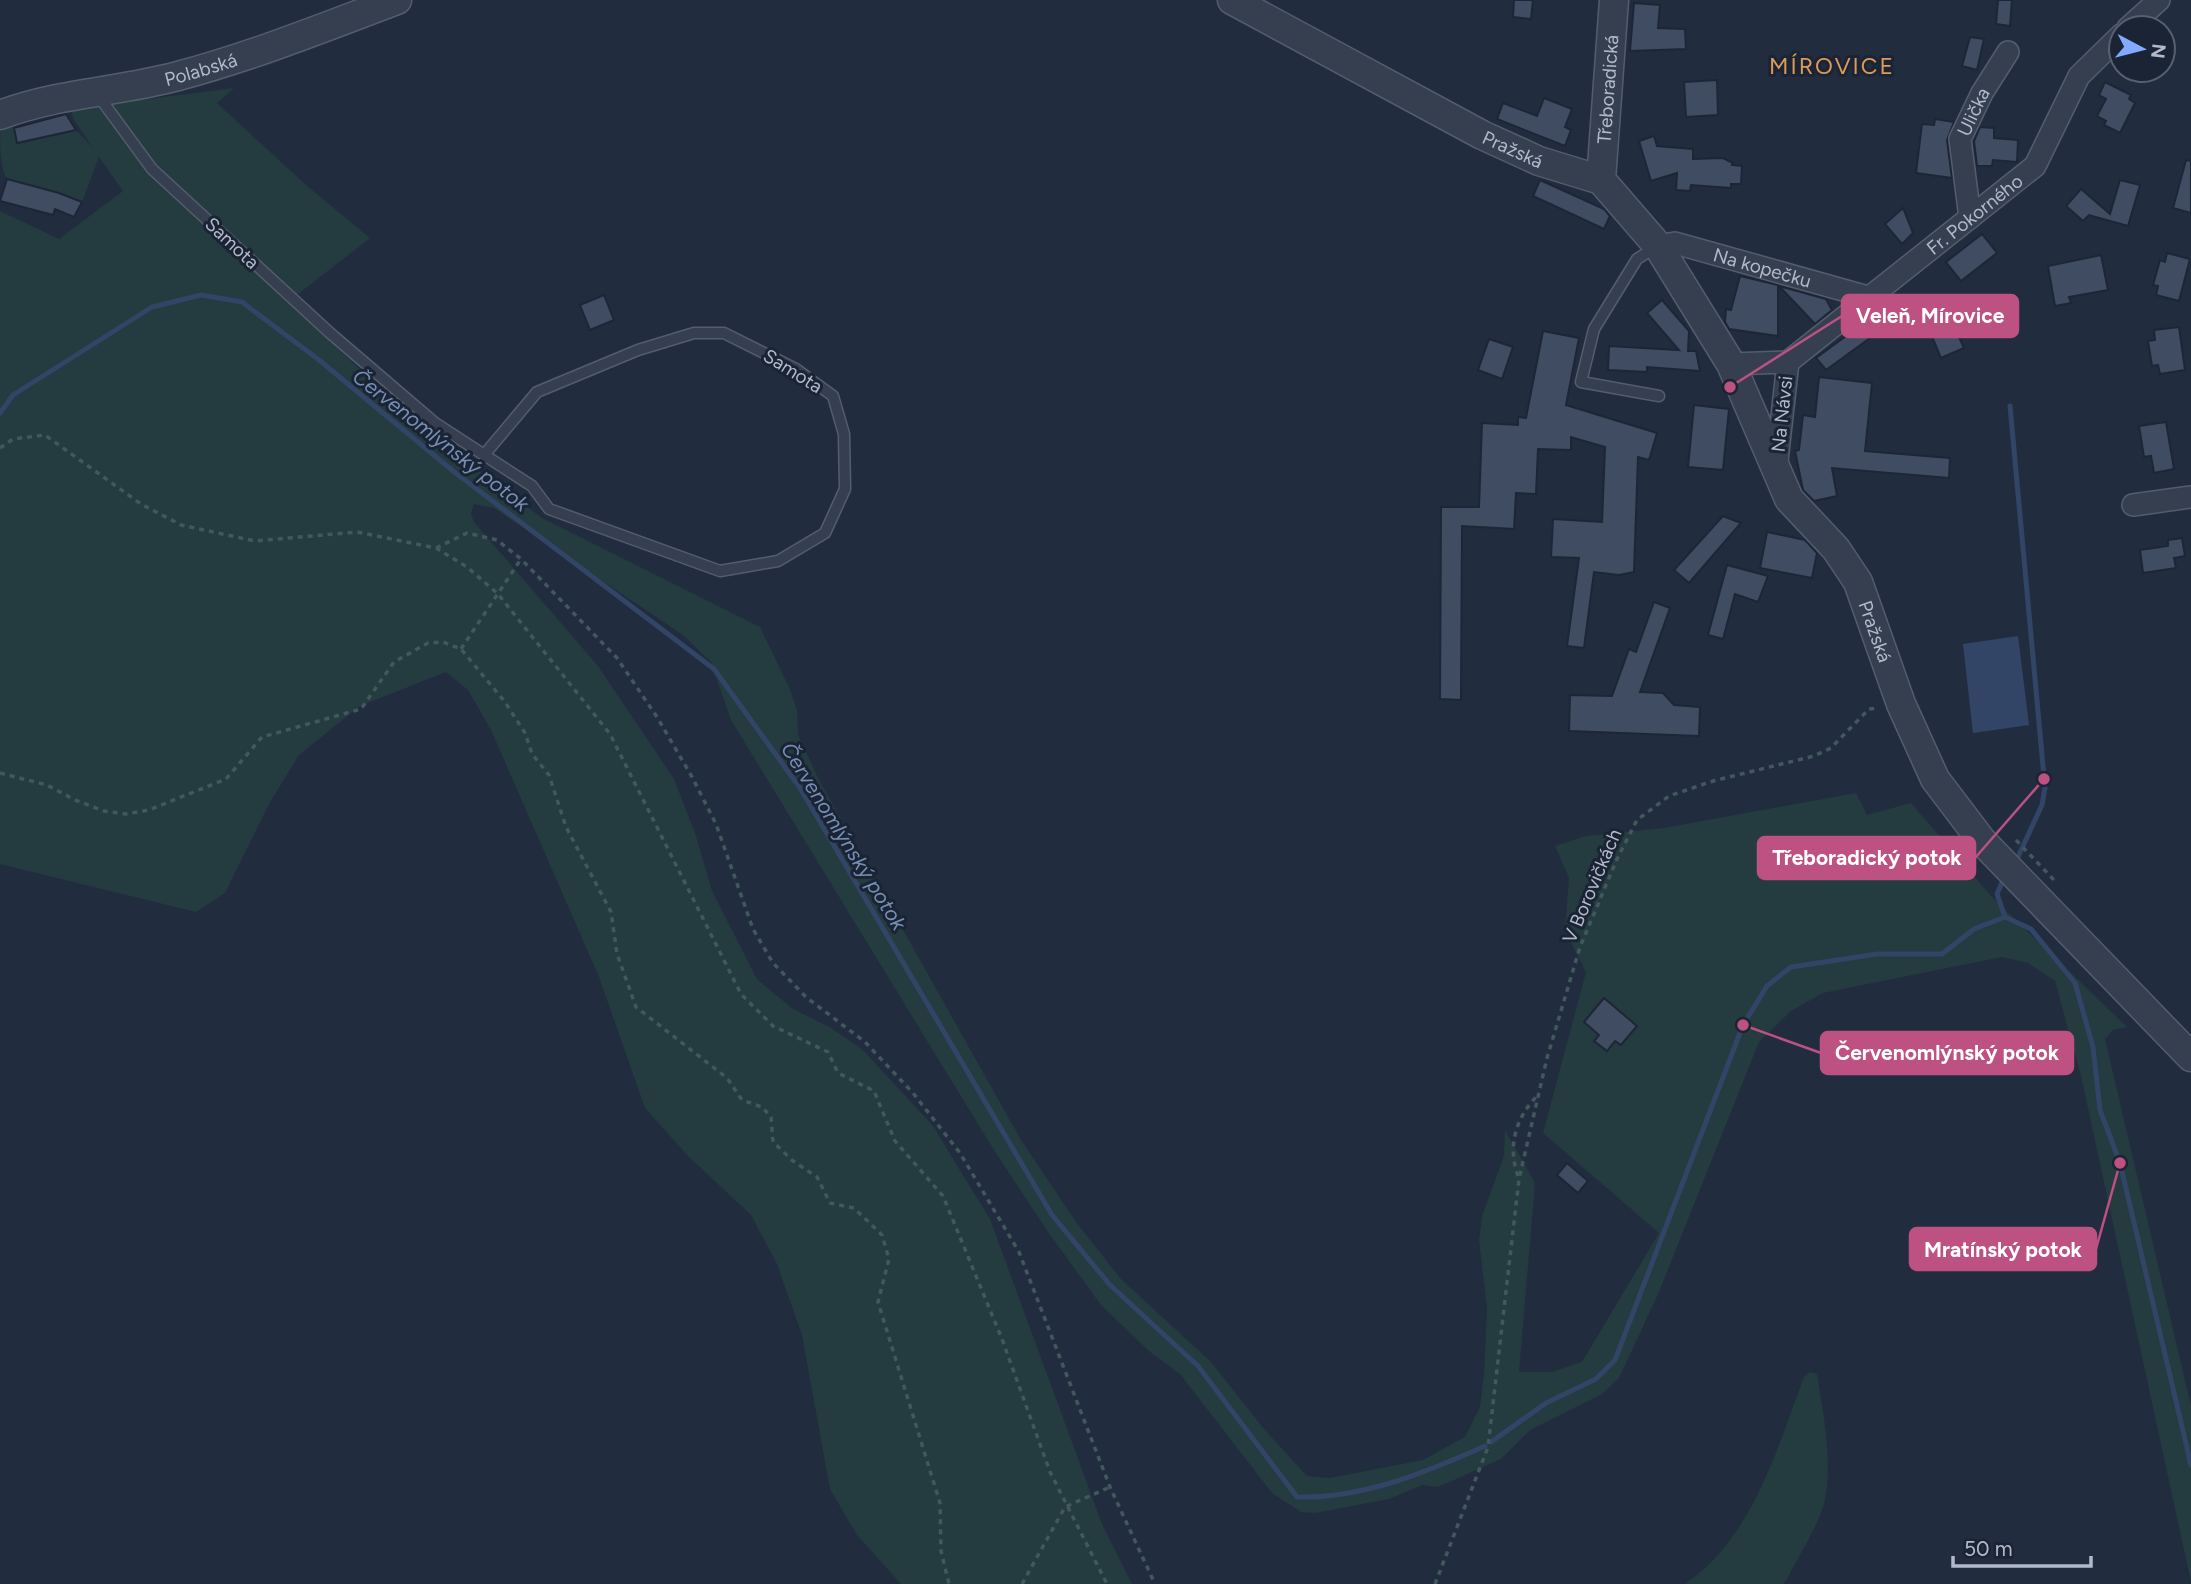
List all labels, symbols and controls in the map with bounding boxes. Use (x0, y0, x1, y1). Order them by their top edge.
north arrow (2107, 14, 2177, 84)
street label: Třeboradická (1592, 34, 1623, 145)
text: N (2146, 42, 2171, 60)
street label: Polabská (162, 48, 240, 91)
district label: MÍROVICE (1769, 52, 1895, 80)
street label: Ulička (1952, 83, 1994, 140)
street label: Pražská (1479, 125, 1547, 173)
street label: Fr. Pokorného (1922, 169, 2027, 259)
street label: Samota (200, 212, 264, 274)
street label: Na kopečku (1711, 243, 1814, 292)
callout: Veleň, Mírovice (1842, 295, 2018, 337)
text: Veleň, Mírovice (1856, 303, 2005, 328)
street label: Samota (759, 344, 827, 398)
water label: Červenomlýnský potok (348, 363, 535, 517)
street label: Na Návsi (1767, 375, 1797, 453)
street label: Pražská (1854, 597, 1897, 665)
water label: Červenomlýnský potok (776, 738, 912, 935)
street label: V Borovičkách (1558, 825, 1626, 947)
callout: Třeboradický potok (1758, 837, 1975, 879)
text: Třeboradický potok (1772, 845, 1962, 870)
callout: Červenomlýnský potok (1821, 1032, 2073, 1074)
text: Červenomlýnský potok (1835, 1040, 2060, 1065)
callout: Mratínský potok (1910, 1228, 2096, 1270)
text: Mratínský potok (1924, 1237, 2083, 1262)
scale bar (1953, 1524, 2091, 1568)
text: 50 m (1964, 1536, 2013, 1561)

